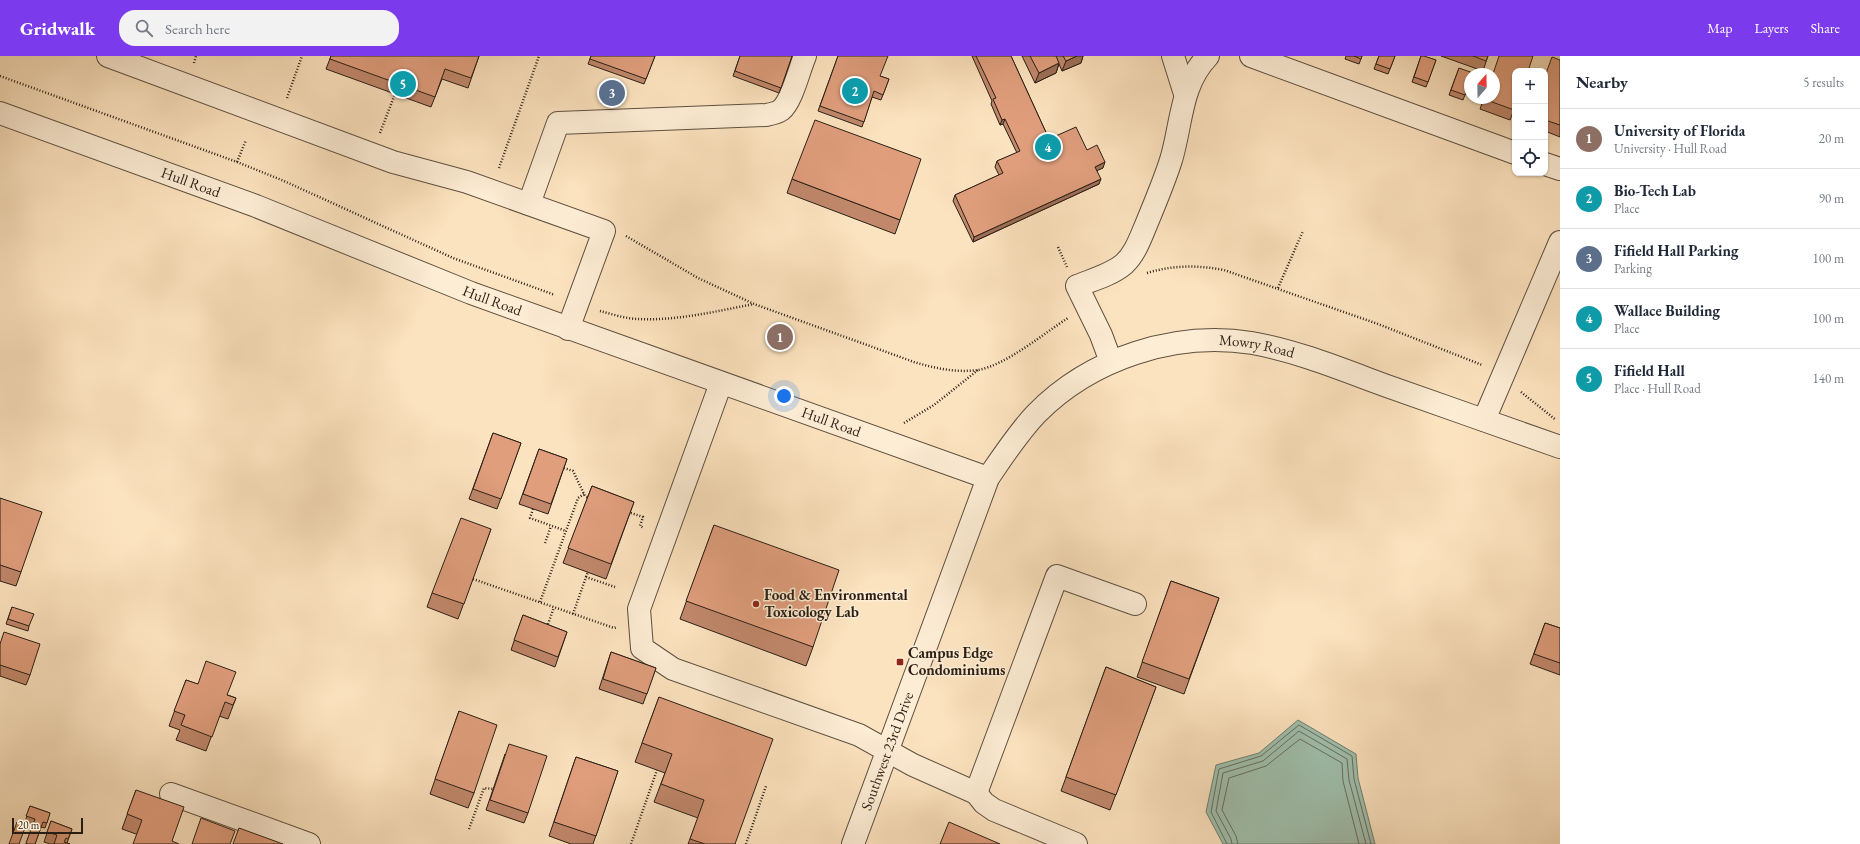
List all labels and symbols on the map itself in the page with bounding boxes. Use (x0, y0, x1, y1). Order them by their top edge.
north arrow (1464, 68, 1500, 104)
pin: 5 (390, 69, 416, 99)
pin: 2 (842, 76, 868, 106)
pin: 3 (599, 78, 625, 108)
pin: 4 (1035, 132, 1061, 162)
street label: Hull Road (159, 162, 224, 201)
street label: Hull Road (460, 281, 525, 320)
pin: 1 (767, 322, 793, 352)
street label: Mowry Road (1218, 330, 1297, 362)
your location (774, 386, 794, 406)
street label: Hull Road (799, 402, 864, 441)
place label: Food & Environmental Toxicology Lab (764, 585, 908, 621)
marker: Food & Environmental Toxicology Lab (751, 599, 761, 609)
place label: Campus Edge Condominiums (908, 643, 1005, 679)
marker: Campus Edge Condominiums (895, 657, 905, 667)
street label: Southwest 23rd Drive (856, 689, 917, 813)
scale bar (12, 816, 83, 835)

